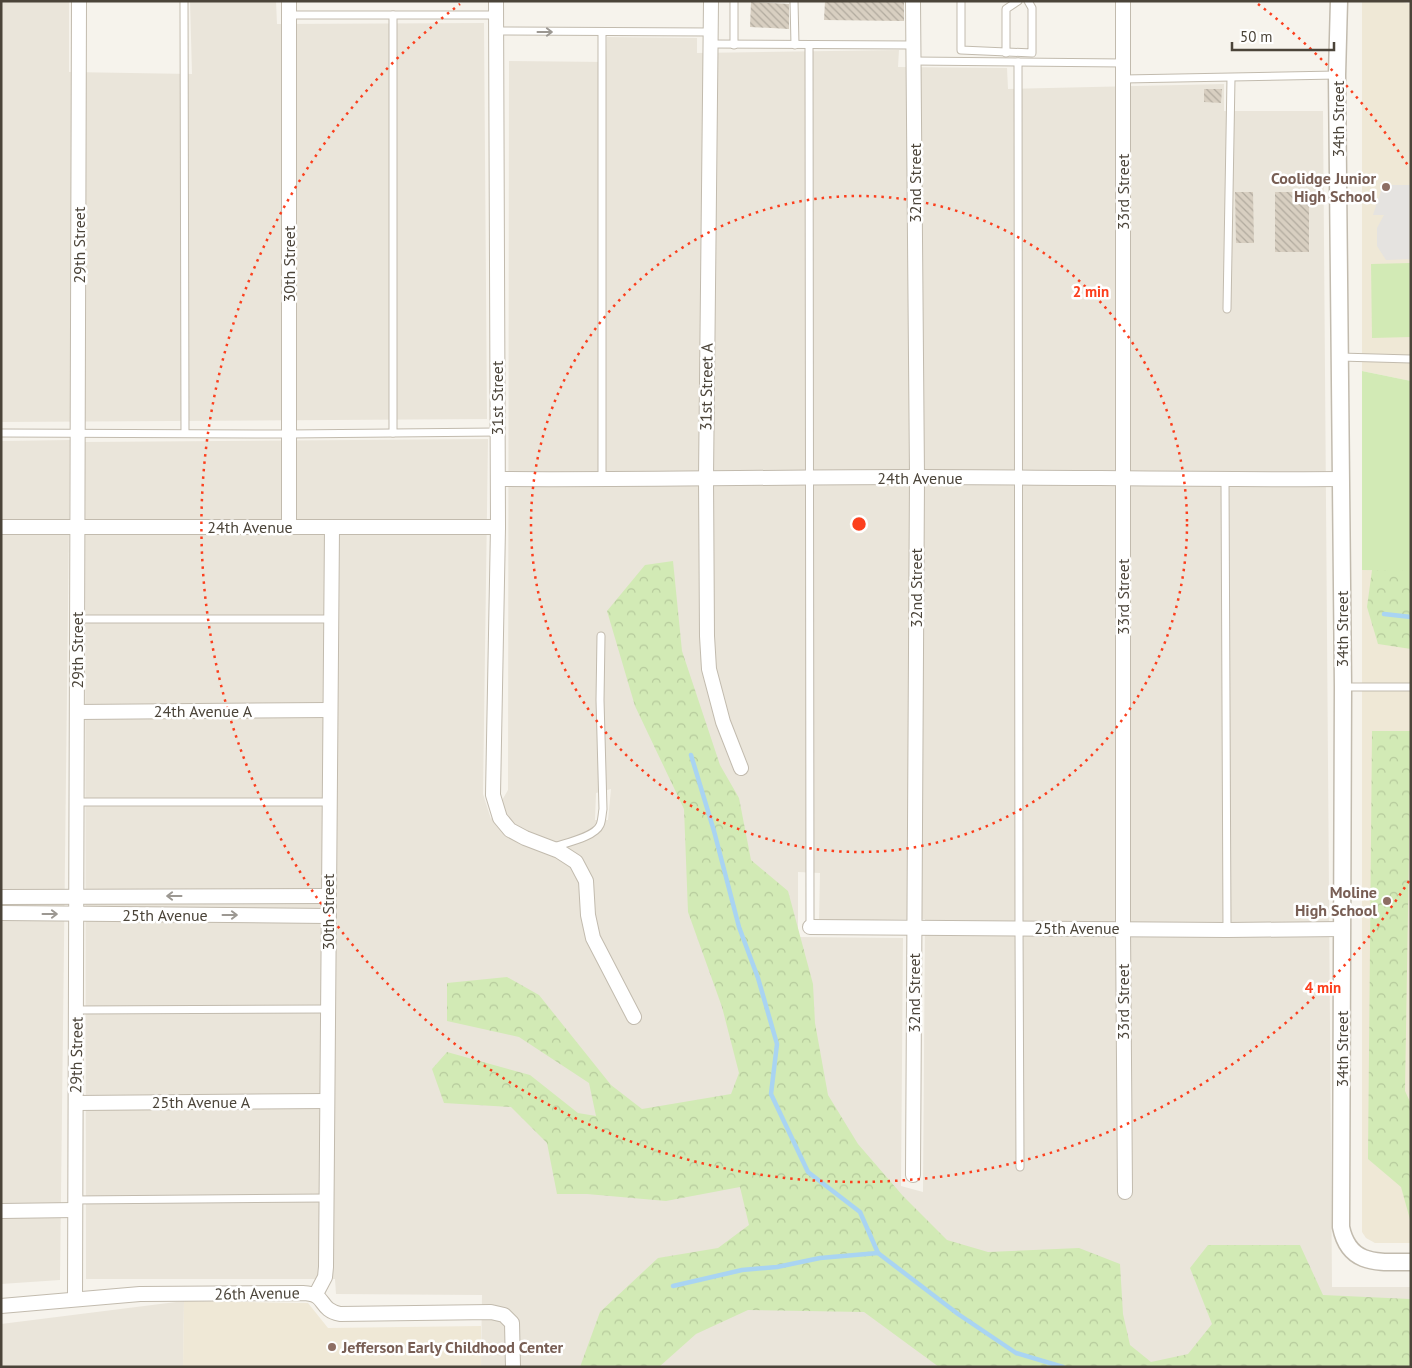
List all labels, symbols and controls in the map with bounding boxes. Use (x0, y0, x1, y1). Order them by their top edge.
scale bar (1232, 20, 1334, 52)
one-way arrow (536, 27, 553, 37)
text: 50 m (1240, 27, 1273, 46)
street label: 34th Street (1328, 80, 1348, 157)
street label: 32nd Street (905, 142, 925, 223)
street label: 33rd Street (1113, 153, 1133, 230)
place label: Coolidge Junior High School (1271, 168, 1376, 206)
marker: Coolidge Junior High School (1380, 181, 1392, 193)
street label: 29th Street (69, 206, 89, 283)
street label: 30th Street (279, 225, 299, 302)
text: 2 min (1073, 282, 1109, 301)
street label: 31st Street A (695, 342, 717, 431)
street label: 31st Street (487, 360, 507, 435)
street label: 24th Avenue (877, 468, 963, 488)
centre of rings (850, 515, 868, 533)
street label: 24th Avenue (207, 517, 293, 537)
street label: 32nd Street (906, 547, 926, 628)
street label: 33rd Street (1113, 558, 1133, 635)
street label: 34th Street (1332, 590, 1352, 667)
street label: 29th Street (67, 611, 87, 688)
street label: 24th Avenue A (154, 701, 253, 721)
street label: 30th Street (318, 873, 338, 950)
place label: Moline High School (1295, 882, 1377, 920)
one-way arrow (167, 891, 183, 901)
marker: Moline High School (1381, 895, 1393, 907)
street label: 25th Avenue (122, 905, 208, 925)
one-way arrow (42, 909, 58, 919)
one-way arrow (222, 910, 238, 920)
street label: 25th Avenue (1034, 918, 1120, 938)
street label: 32nd Street (904, 952, 924, 1033)
street label: 33rd Street (1113, 963, 1133, 1040)
text: 4 min (1305, 978, 1341, 997)
street label: 34th Street (1332, 1010, 1352, 1087)
street label: 29th Street (65, 1016, 87, 1094)
street label: 25th Avenue A (152, 1092, 251, 1112)
street label: 26th Avenue (214, 1282, 300, 1304)
place label: Jefferson Early Childhood Center (341, 1337, 564, 1357)
marker: Jefferson Early Childhood Center (326, 1341, 338, 1353)

